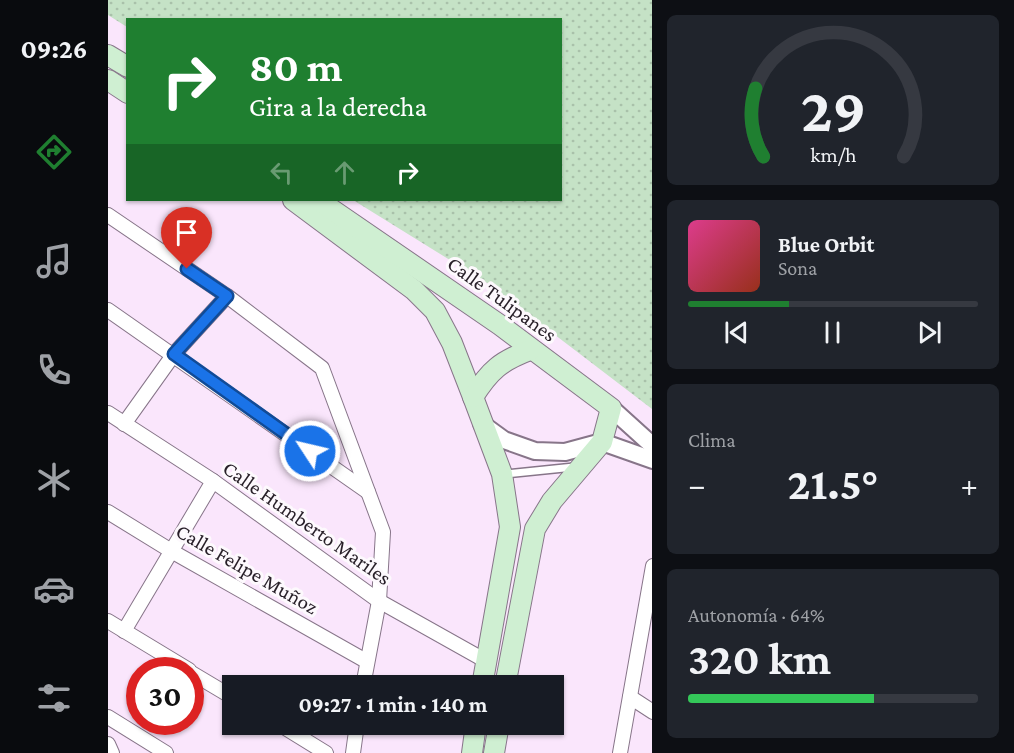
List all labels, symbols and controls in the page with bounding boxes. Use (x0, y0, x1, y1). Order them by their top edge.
text: 09:26 (20, 34, 88, 64)
icon: right (150, 42, 228, 120)
text: 80 m (249, 43, 343, 90)
text: 29 (800, 75, 866, 144)
text: Gira a la derecha (249, 92, 427, 122)
icon: directions (33, 131, 75, 173)
text: km/h (810, 143, 857, 167)
icon: left (265, 156, 298, 189)
icon: ahead (328, 156, 361, 189)
icon: right (391, 156, 424, 189)
pin (161, 207, 212, 269)
icon: arrive (170, 216, 203, 249)
text: Blue Orbit (778, 232, 874, 257)
icon: music (33, 240, 75, 282)
street label: Calle Tulipanes (443, 251, 561, 347)
text: Sona (778, 257, 817, 279)
icon: previous (720, 316, 753, 349)
icon: pause (816, 316, 849, 349)
icon: next (913, 316, 946, 349)
icon: phone (33, 349, 75, 391)
position arrow (278, 419, 342, 483)
text: Clima (688, 429, 736, 451)
street label: Calle Humberto Mariles (218, 456, 396, 590)
icon: climate (33, 459, 75, 501)
text: 21.5° (788, 459, 878, 509)
text: − (688, 466, 705, 503)
text: + (961, 466, 978, 503)
street label: Calle Felipe Muñoz (172, 519, 322, 619)
icon: car (33, 568, 75, 610)
text: Autonomía · 64% (688, 604, 825, 626)
text: 320 km (688, 634, 831, 684)
speed limit sign: 30 (126, 657, 204, 735)
icon: filters (33, 677, 75, 719)
text: 09:27 · 1 min · 140 m (299, 692, 488, 717)

